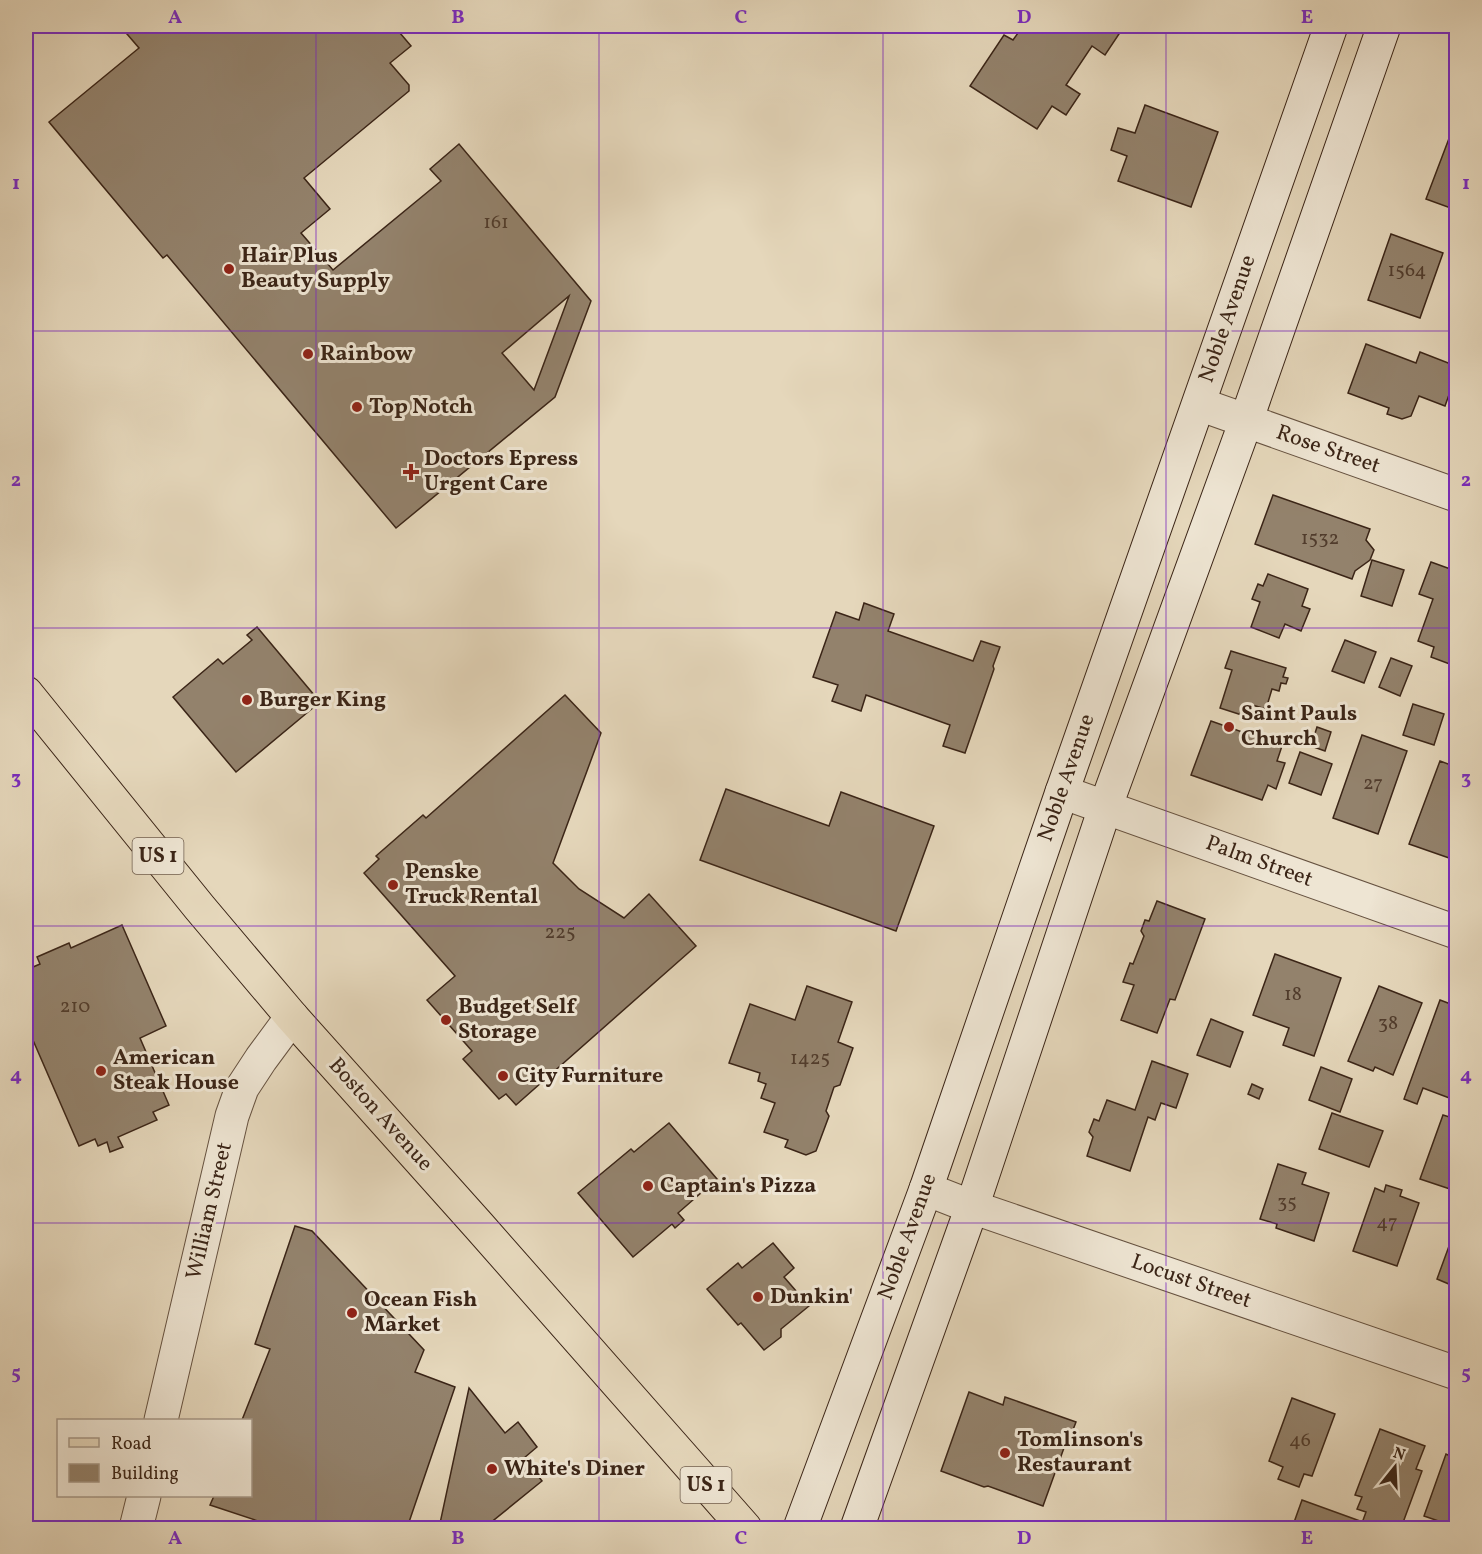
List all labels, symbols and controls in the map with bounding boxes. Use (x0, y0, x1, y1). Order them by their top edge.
text: A (168, 4, 182, 32)
text: B (451, 4, 465, 32)
text: C (735, 4, 748, 32)
text: D (1017, 4, 1031, 32)
text: E (1301, 4, 1313, 32)
text: 1 (12, 170, 20, 198)
text: 1 (1462, 170, 1470, 198)
house number: 161 (483, 209, 509, 237)
place label: Hair Plus Beauty Supply (241, 241, 391, 297)
street label: Noble Avenue (1192, 251, 1264, 387)
house number: 1564 (1388, 257, 1426, 285)
marker: Hair Plus Beauty Supply (222, 262, 236, 276)
place label: Rainbow (320, 339, 413, 370)
marker: Rainbow (301, 347, 315, 361)
place label: Top Notch (369, 392, 473, 423)
marker: Top Notch (350, 400, 364, 414)
street label: Rose Street (1272, 418, 1384, 482)
place label: Doctors Epress Urgent Care (424, 444, 578, 500)
marker: Doctors Epress Urgent Care (402, 463, 420, 481)
text: 2 (11, 467, 21, 495)
text: 2 (1461, 467, 1471, 495)
house number: 1532 (1301, 525, 1339, 553)
place label: Burger King (259, 685, 386, 716)
marker: Burger King (240, 693, 254, 707)
place label: Saint Pauls Church (1241, 699, 1357, 755)
street label: Noble Avenue (1031, 710, 1103, 846)
marker: Saint Pauls Church (1222, 720, 1236, 734)
text: 3 (11, 765, 21, 793)
text: 3 (1461, 765, 1471, 793)
house number: 27 (1363, 770, 1383, 798)
street label: Palm Street (1201, 828, 1317, 896)
road number: US 1 (132, 838, 184, 874)
place label: Penske Truck Rental (405, 857, 538, 913)
marker: Penske Truck Rental (386, 878, 400, 892)
house number: 225 (544, 919, 576, 947)
house number: 18 (1284, 981, 1302, 1009)
place label: Budget Self Storage (458, 992, 578, 1048)
house number: 210 (60, 993, 90, 1021)
house number: 38 (1378, 1010, 1398, 1038)
marker: Budget Self Storage (439, 1013, 453, 1027)
place label: American Steak House (113, 1043, 239, 1099)
house number: 1425 (790, 1045, 830, 1073)
street label: Boston Avenue (320, 1051, 440, 1179)
place label: City Furniture (515, 1061, 663, 1092)
text: 4 (10, 1062, 22, 1090)
text: 4 (1460, 1062, 1472, 1090)
marker: American Steak House (94, 1064, 108, 1078)
marker: City Furniture (496, 1069, 510, 1083)
street label: William Street (179, 1139, 241, 1283)
street label: Noble Avenue (871, 1169, 945, 1305)
place label: Captain's Pizza (660, 1171, 816, 1202)
marker: Captain's Pizza (641, 1179, 655, 1193)
house number: 35 (1277, 1189, 1297, 1217)
house number: 47 (1376, 1209, 1398, 1237)
street label: Locust Street (1127, 1247, 1256, 1317)
place label: Dunkin' (770, 1282, 853, 1313)
place label: Ocean Fish Market (364, 1285, 477, 1341)
marker: Dunkin' (751, 1290, 765, 1304)
marker: Ocean Fish Market (345, 1306, 359, 1320)
text: 5 (11, 1360, 21, 1388)
text: 5 (1461, 1360, 1471, 1388)
legend (57, 1419, 252, 1497)
place label: Tomlinson's Restaurant (1017, 1425, 1143, 1481)
house number: 46 (1289, 1427, 1311, 1455)
text: Road (111, 1432, 152, 1457)
north arrow (1365, 1437, 1425, 1497)
text: N (1390, 1442, 1408, 1467)
marker: Tomlinson's Restaurant (998, 1446, 1012, 1460)
place label: White's Diner (504, 1454, 646, 1485)
text: Building (111, 1462, 179, 1487)
marker: White's Diner (485, 1462, 499, 1476)
road number: US 1 (680, 1467, 732, 1503)
text: A (168, 1525, 182, 1553)
text: B (451, 1525, 465, 1553)
text: C (735, 1525, 748, 1553)
text: D (1017, 1525, 1031, 1553)
text: E (1301, 1525, 1313, 1553)

